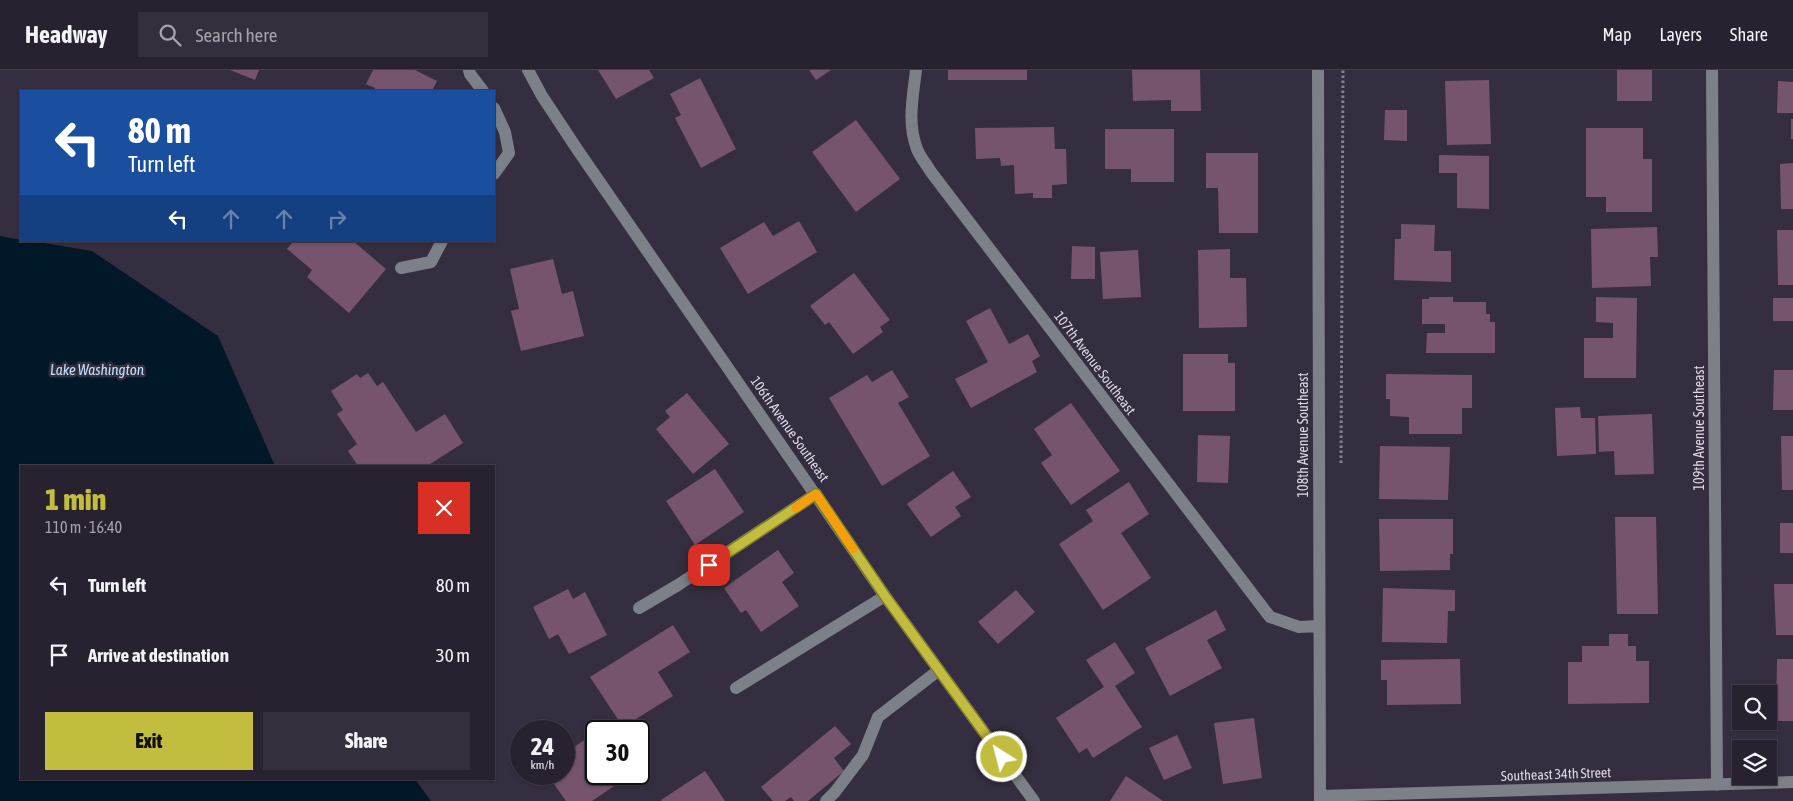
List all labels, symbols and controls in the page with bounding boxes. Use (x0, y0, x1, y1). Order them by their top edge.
search box (138, 12, 488, 57)
text: Headway (25, 21, 108, 48)
icon: search (156, 21, 184, 49)
text: Search here (196, 24, 277, 46)
text: Map (1602, 24, 1631, 45)
text: Layers (1659, 24, 1702, 45)
text: Share (1730, 24, 1768, 45)
icon: left (45, 110, 110, 175)
text: 80 m (128, 110, 191, 150)
text: Turn left (128, 151, 195, 177)
icon: left (164, 205, 192, 233)
icon: ahead (217, 205, 245, 233)
icon: ahead (270, 205, 298, 233)
icon: right (323, 205, 351, 233)
street label: 107th Avenue Southeast (1051, 308, 1139, 418)
water label: Lake Washington (50, 361, 144, 378)
street label: 109th Avenue Southeast (1691, 365, 1707, 491)
street label: 108th Avenue Southeast (1295, 372, 1311, 498)
street label: 106th Avenue Southeast (748, 373, 832, 485)
text: 1 min (45, 482, 106, 516)
button: close (418, 482, 470, 534)
text: 110 m · 16:40 (45, 518, 122, 536)
pin (688, 544, 730, 586)
icon: arrive (695, 551, 723, 579)
icon: left (45, 571, 73, 599)
text: Turn left (88, 574, 146, 596)
text: 80 m (436, 574, 470, 596)
icon: arrive (45, 641, 73, 669)
text: Arrive at destination (88, 644, 229, 666)
text: 30 m (436, 644, 470, 666)
map controls (1732, 685, 1777, 785)
button: search (1732, 685, 1777, 730)
button: Exit (45, 712, 253, 770)
button: Share (263, 712, 470, 770)
speed limit sign: 30 (585, 720, 650, 785)
position arrow (975, 730, 1027, 782)
text: 24 (531, 732, 554, 760)
button: layers (1732, 740, 1777, 785)
text: km/h (531, 758, 554, 772)
street label: Southeast 34th Street (1501, 764, 1611, 784)

